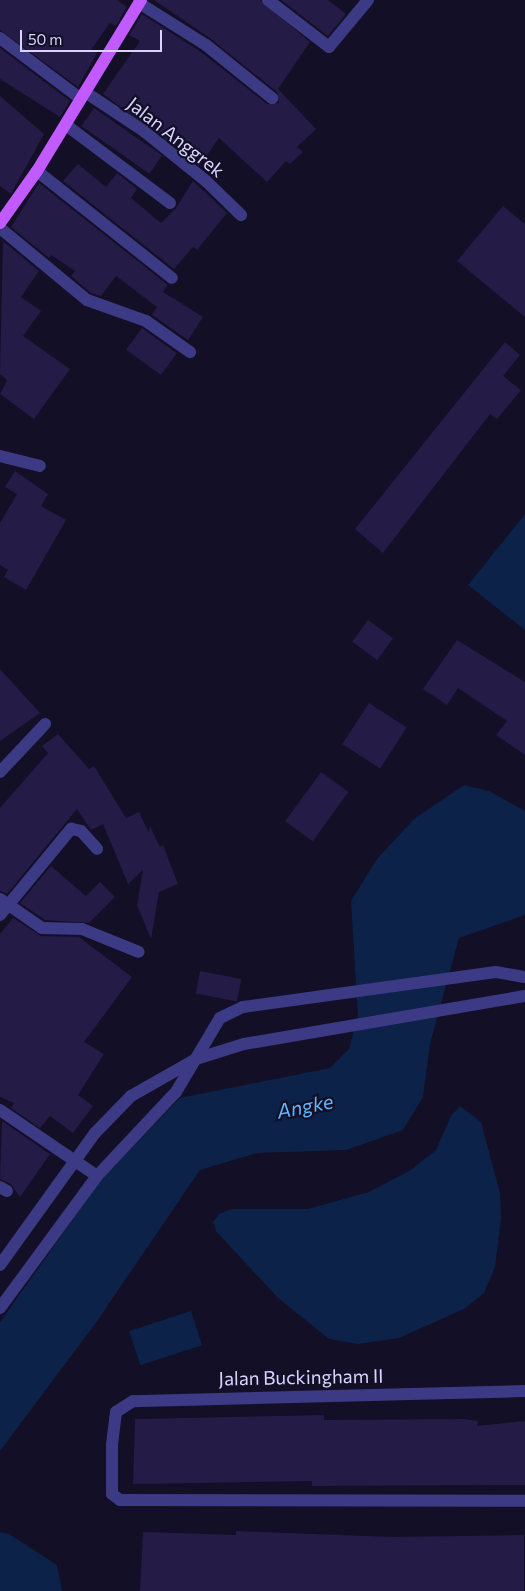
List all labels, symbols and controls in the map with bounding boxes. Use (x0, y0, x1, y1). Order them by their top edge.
scale bar (22, 20, 165, 52)
text: 50 m (28, 30, 62, 48)
street label: Jalan Anggrek (123, 92, 229, 182)
water label: Angke (275, 1089, 335, 1123)
street label: Jalan Buckingham II (218, 1364, 384, 1390)

